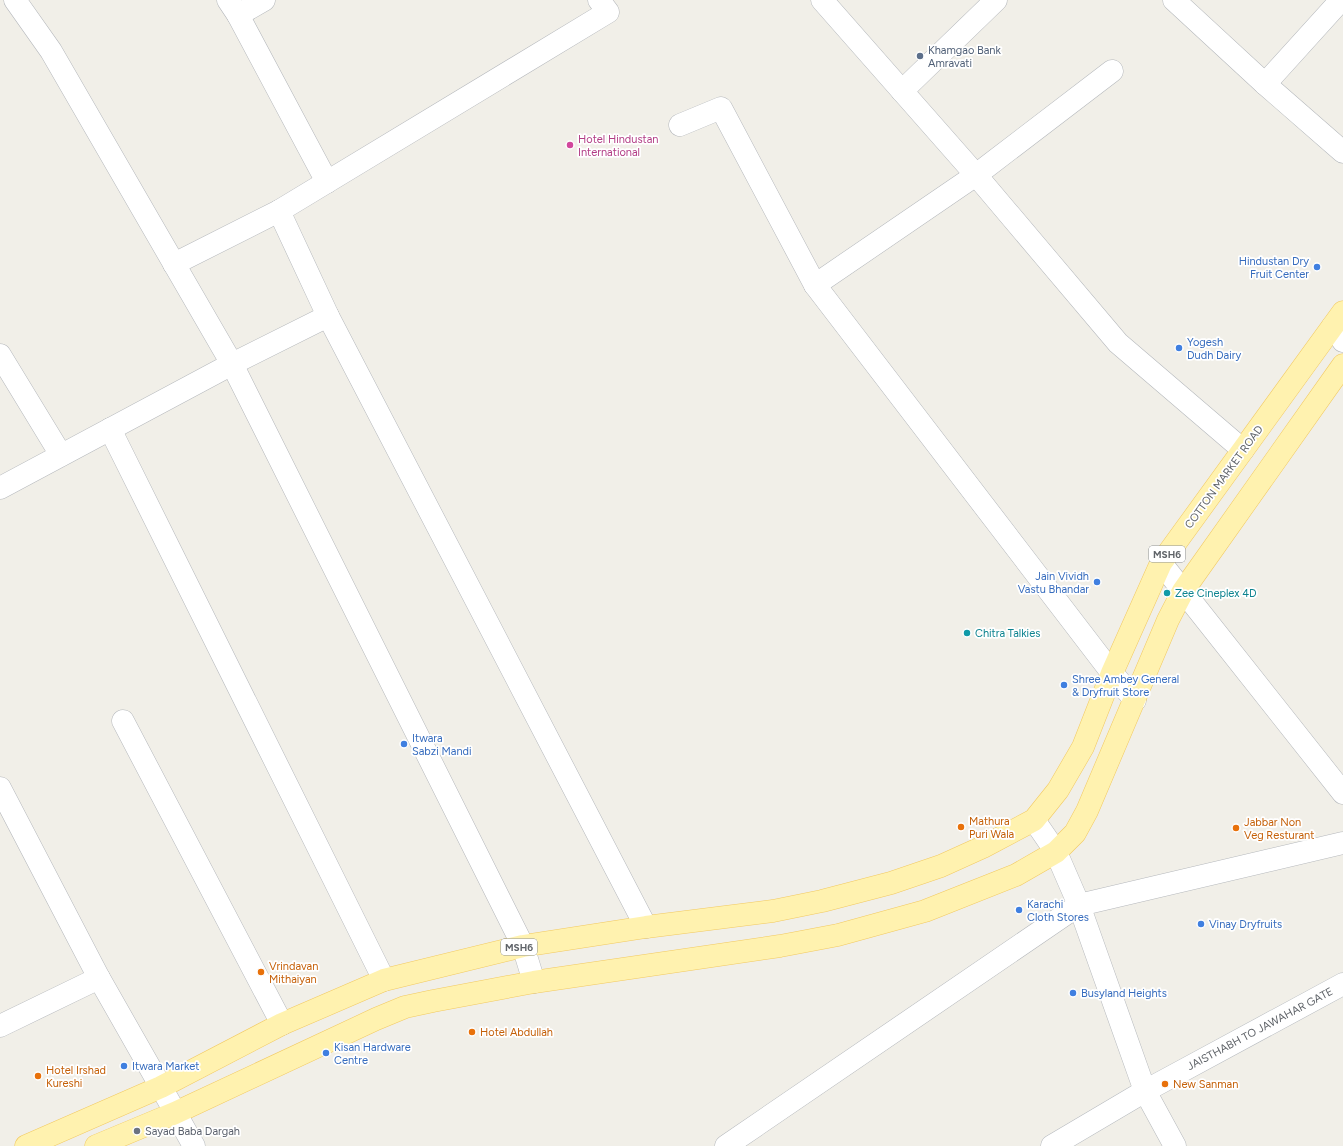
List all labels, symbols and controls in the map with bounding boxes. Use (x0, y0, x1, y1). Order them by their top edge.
place label: Khamgao Bank Amravati (928, 44, 1001, 70)
marker: Khamgao Bank Amravati (915, 51, 925, 61)
place label: Hotel Hindustan International (578, 133, 658, 159)
marker: Hotel Hindustan International (565, 140, 575, 150)
place label: Hindustan Dry Fruit Center (1239, 255, 1309, 281)
marker: Hindustan Dry Fruit Center (1312, 262, 1322, 272)
place label: Yogesh Dudh Dairy (1187, 336, 1241, 362)
marker: Yogesh Dudh Dairy (1174, 343, 1184, 353)
street label: COTTON MARKET ROAD (1182, 423, 1266, 531)
road number: MSH6 (1149, 546, 1185, 562)
place label: Jain Vividh Vastu Bhandar (1018, 570, 1089, 596)
marker: Jain Vividh Vastu Bhandar (1092, 577, 1102, 587)
place label: Zee Cineplex 4D (1175, 587, 1257, 600)
marker: Zee Cineplex 4D (1162, 588, 1172, 598)
place label: Chitra Talkies (975, 627, 1040, 640)
marker: Chitra Talkies (962, 628, 972, 638)
place label: Shree Ambey General & Dryfruit Store (1072, 673, 1179, 699)
marker: Shree Ambey General & Dryfruit Store (1059, 680, 1069, 690)
place label: Itwara Sabzi Mandi (412, 732, 472, 758)
marker: Itwara Sabzi Mandi (399, 739, 409, 749)
place label: Mathura Puri Wala (969, 815, 1014, 841)
place label: Jabbar Non Veg Resturant (1244, 816, 1314, 842)
marker: Mathura Puri Wala (956, 822, 966, 832)
marker: Jabbar Non Veg Resturant (1231, 823, 1241, 833)
place label: Karachi Cloth Stores (1027, 898, 1089, 924)
marker: Karachi Cloth Stores (1014, 905, 1024, 915)
place label: Vinay Dryfruits (1209, 918, 1282, 931)
marker: Vinay Dryfruits (1196, 919, 1206, 929)
road number: MSH6 (501, 939, 537, 955)
place label: Vrindavan Mithaiyan (269, 960, 318, 986)
marker: Vrindavan Mithaiyan (256, 967, 266, 977)
street label: JAISTHABH TO JAWAHAR GATE (1185, 985, 1335, 1073)
place label: Busyland Heights (1081, 987, 1167, 1000)
marker: Busyland Heights (1068, 988, 1078, 998)
place label: Hotel Abdullah (480, 1026, 553, 1039)
marker: Hotel Abdullah (467, 1027, 477, 1037)
place label: Kisan Hardware Centre (334, 1041, 411, 1067)
marker: Kisan Hardware Centre (321, 1048, 331, 1058)
place label: Itwara Market (132, 1060, 199, 1073)
marker: Itwara Market (119, 1061, 129, 1071)
place label: Hotel Irshad Kureshi (46, 1064, 106, 1090)
marker: Hotel Irshad Kureshi (33, 1071, 43, 1081)
place label: New Sanman (1173, 1078, 1238, 1091)
marker: New Sanman (1160, 1079, 1170, 1089)
place label: Sayad Baba Dargah (145, 1125, 240, 1138)
marker: Sayad Baba Dargah (132, 1126, 142, 1136)

